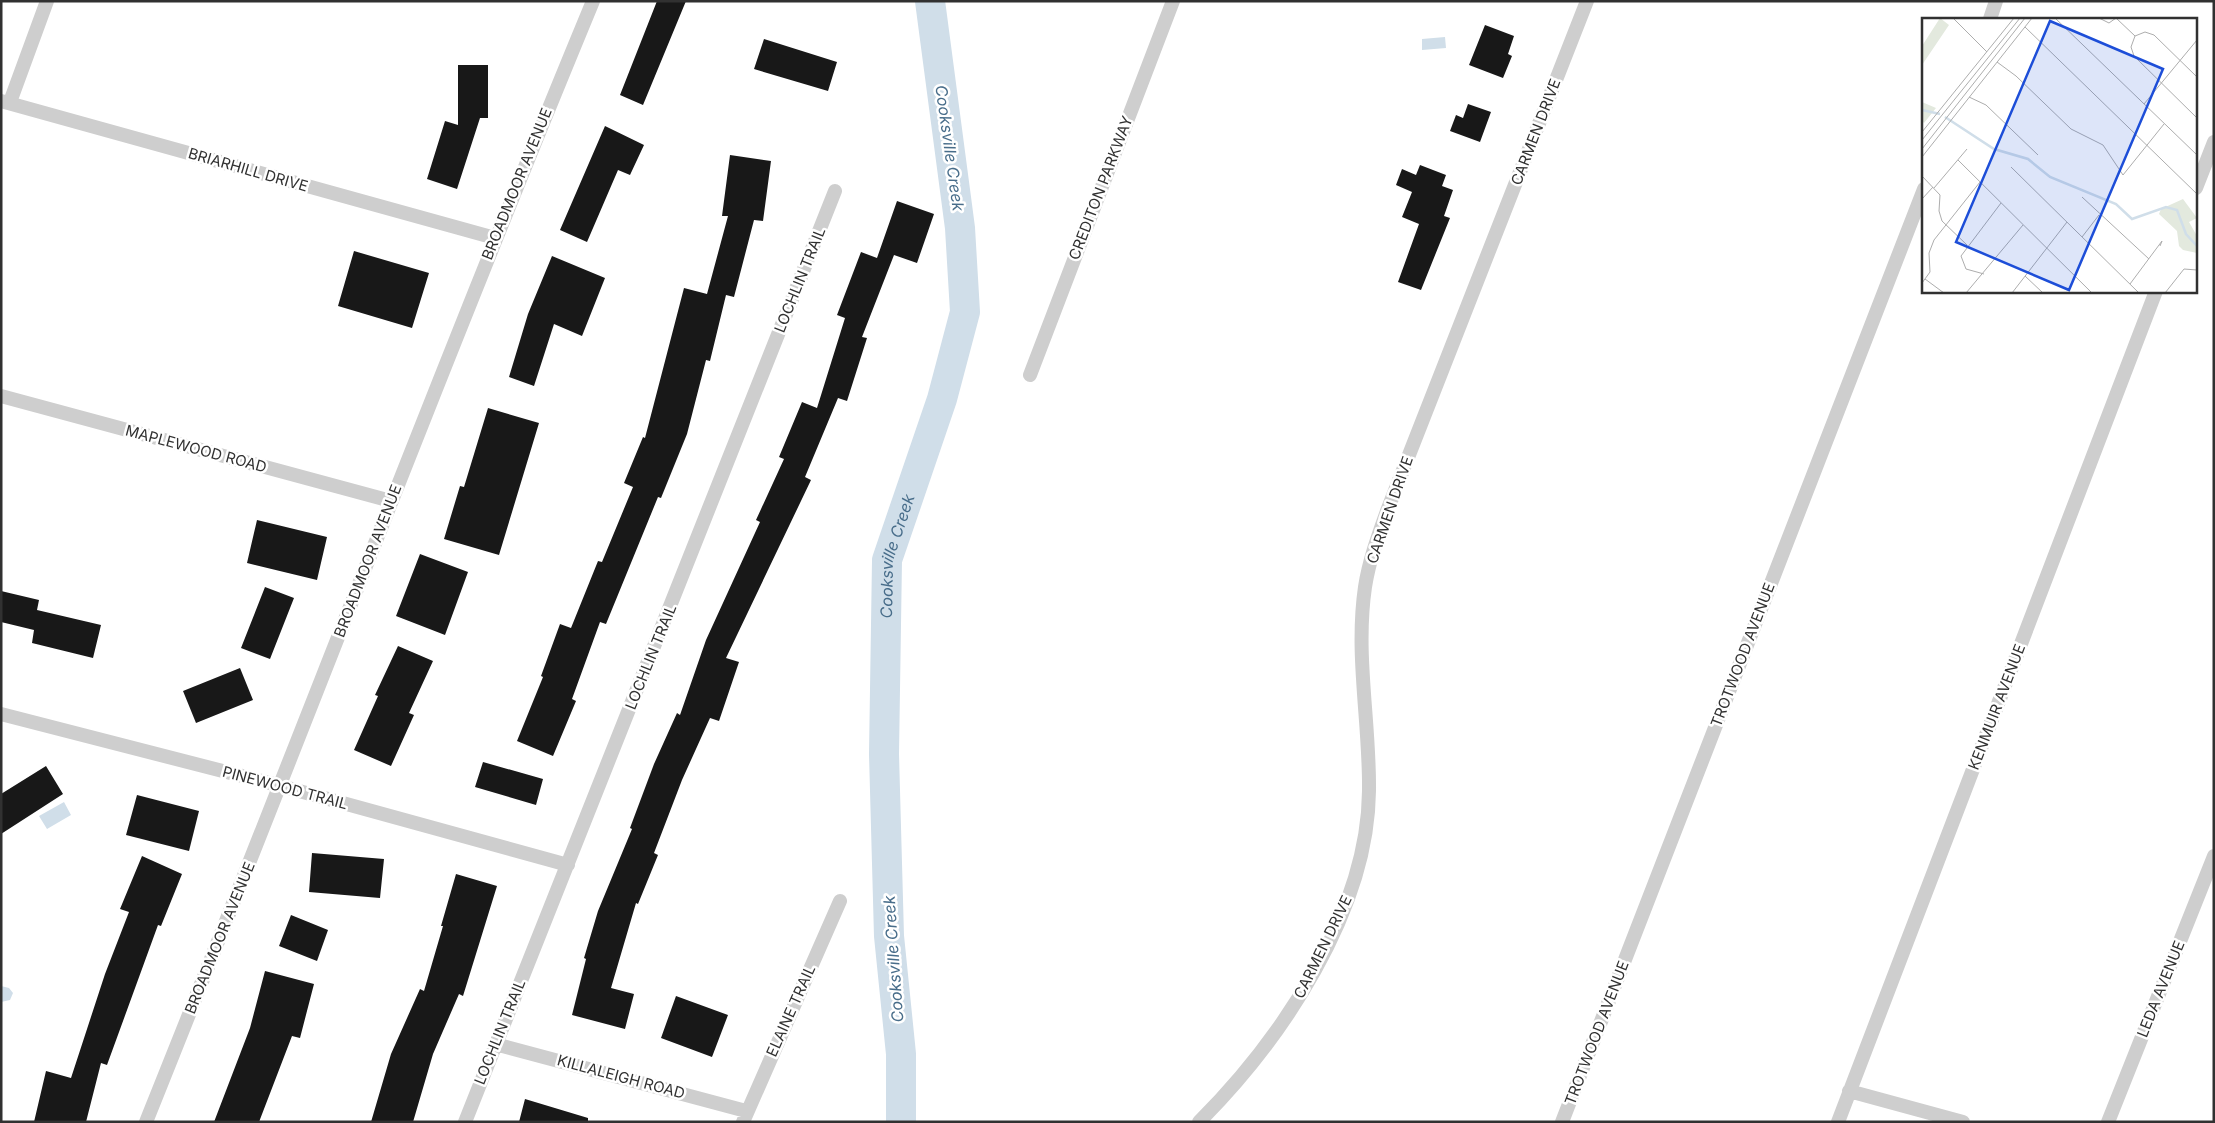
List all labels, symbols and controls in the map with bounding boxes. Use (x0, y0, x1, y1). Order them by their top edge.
inset map (1922, 18, 2198, 292)
street label: CARMEN DRIVE (1506, 76, 1565, 188)
water label: Cooksville Creek (931, 84, 969, 213)
street label: BROADMOOR AVENUE (477, 105, 556, 263)
street label: CREDITON PARKWAY (1064, 113, 1137, 262)
street label: BRIARHILL DRIVE (186, 143, 310, 196)
street label: LOCHLIN TRAIL (770, 224, 829, 335)
street label: MAPLEWOOD ROAD (123, 421, 269, 477)
street label: CARMEN DRIVE (1362, 453, 1417, 566)
street label: BROADMOOR AVENUE (330, 482, 405, 640)
water label: Cooksville Creek (876, 491, 919, 618)
street label: TROTWOOD AVENUE (1706, 580, 1779, 730)
street label: LOCHLIN TRAIL (621, 601, 680, 712)
street label: KENMUIR AVENUE (1964, 641, 2029, 772)
street label: PINEWOOD TRAIL (220, 762, 350, 813)
street label: BROADMOOR AVENUE (180, 859, 259, 1017)
street label: CARMEN DRIVE (1289, 892, 1356, 1002)
water label: Cooksville Creek (879, 895, 907, 1023)
street label: LEDA AVENUE (2133, 938, 2189, 1040)
street label: TROTWOOD AVENUE (1560, 958, 1633, 1108)
street label: ELAINE TRAIL (762, 962, 819, 1060)
street label: LOCHLIN TRAIL (470, 976, 529, 1087)
street label: KILLALEIGH ROAD (555, 1050, 687, 1103)

